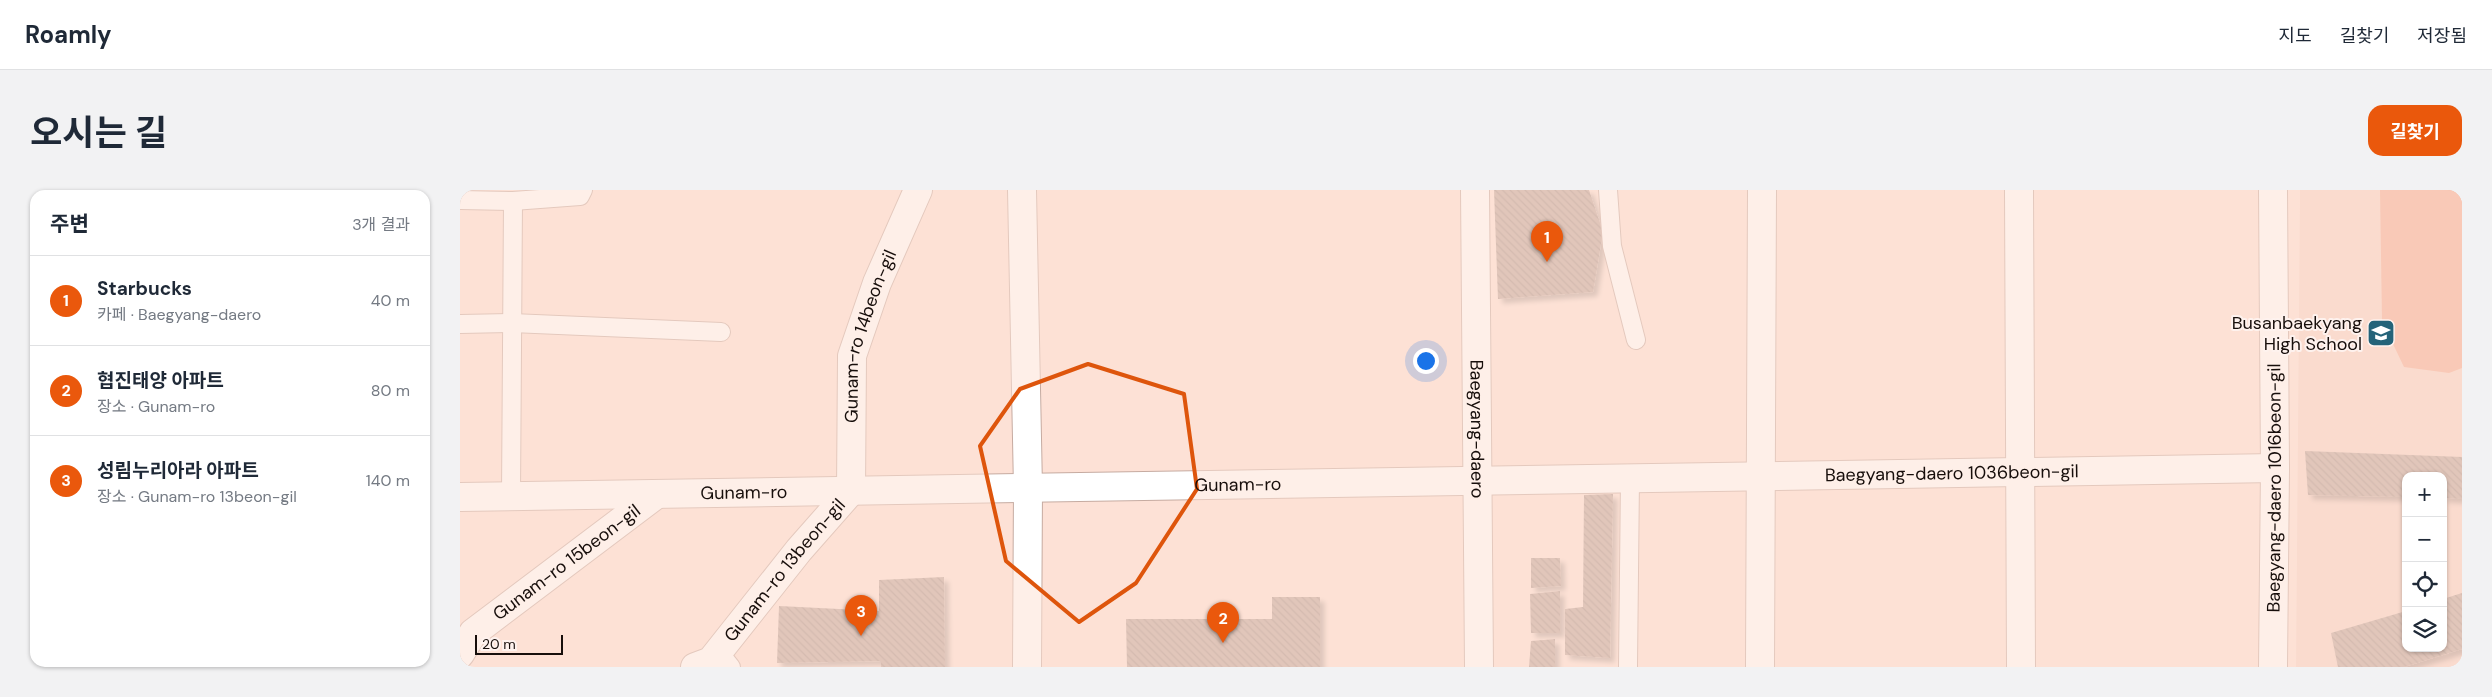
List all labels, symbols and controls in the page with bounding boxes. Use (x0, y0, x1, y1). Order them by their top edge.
text: Roamly (25, 19, 112, 50)
text: 지도 (2279, 24, 2312, 48)
text: 길찾기 (2340, 24, 2389, 48)
text: 저장됨 (2417, 24, 2467, 48)
button: 길찾기 (2368, 105, 2462, 156)
text: 오시는 길 (30, 110, 167, 156)
text: 주변 (50, 210, 89, 238)
text: 3개 결과 (352, 214, 410, 235)
pin: 1 (1531, 221, 1563, 262)
street label: Gunam-ro 14beon-gil (840, 246, 902, 423)
text: Starbucks (97, 276, 192, 301)
text: 1 (63, 290, 69, 311)
text: 40 m (371, 290, 410, 311)
text: 카페 · Baegyang-daero (97, 304, 261, 325)
place label: Busanbaekyang High School (2232, 311, 2362, 356)
school or university icon: Busanbaekyang High School (2366, 318, 2396, 348)
your location (1413, 348, 1439, 374)
street label: Baegyang-daero (1464, 360, 1490, 498)
street label: Baegyang-daero 1016beon-gil (2262, 363, 2287, 613)
text: 협진태양 아파트 (97, 368, 224, 393)
text: 2 (61, 380, 71, 401)
text: 80 m (371, 380, 410, 401)
text: 장소 · Gunam-ro (97, 396, 215, 417)
text: 성림누리아라 아파트 (97, 458, 259, 483)
street label: Baegyang-daero 1036beon-gil (1825, 459, 2079, 487)
text: 3 (61, 470, 71, 491)
text: 140 m (366, 470, 410, 491)
street label: Gunam-ro (1194, 472, 1282, 497)
map controls (2402, 472, 2447, 652)
button: + (2402, 472, 2447, 517)
street label: Gunam-ro (700, 480, 788, 505)
text: 장소 · Gunam-ro 13beon-gil (97, 486, 297, 507)
street label: Gunam-ro 13beon-gil (719, 494, 851, 647)
street label: Gunam-ro 15beon-gil (488, 499, 645, 626)
button: − (2402, 517, 2447, 562)
button: locate (2402, 562, 2447, 607)
pin: 3 (845, 595, 877, 636)
pin: 2 (1207, 602, 1239, 643)
button: layers (2402, 607, 2447, 652)
scale bar (475, 632, 562, 655)
text: 20 m (482, 635, 516, 653)

